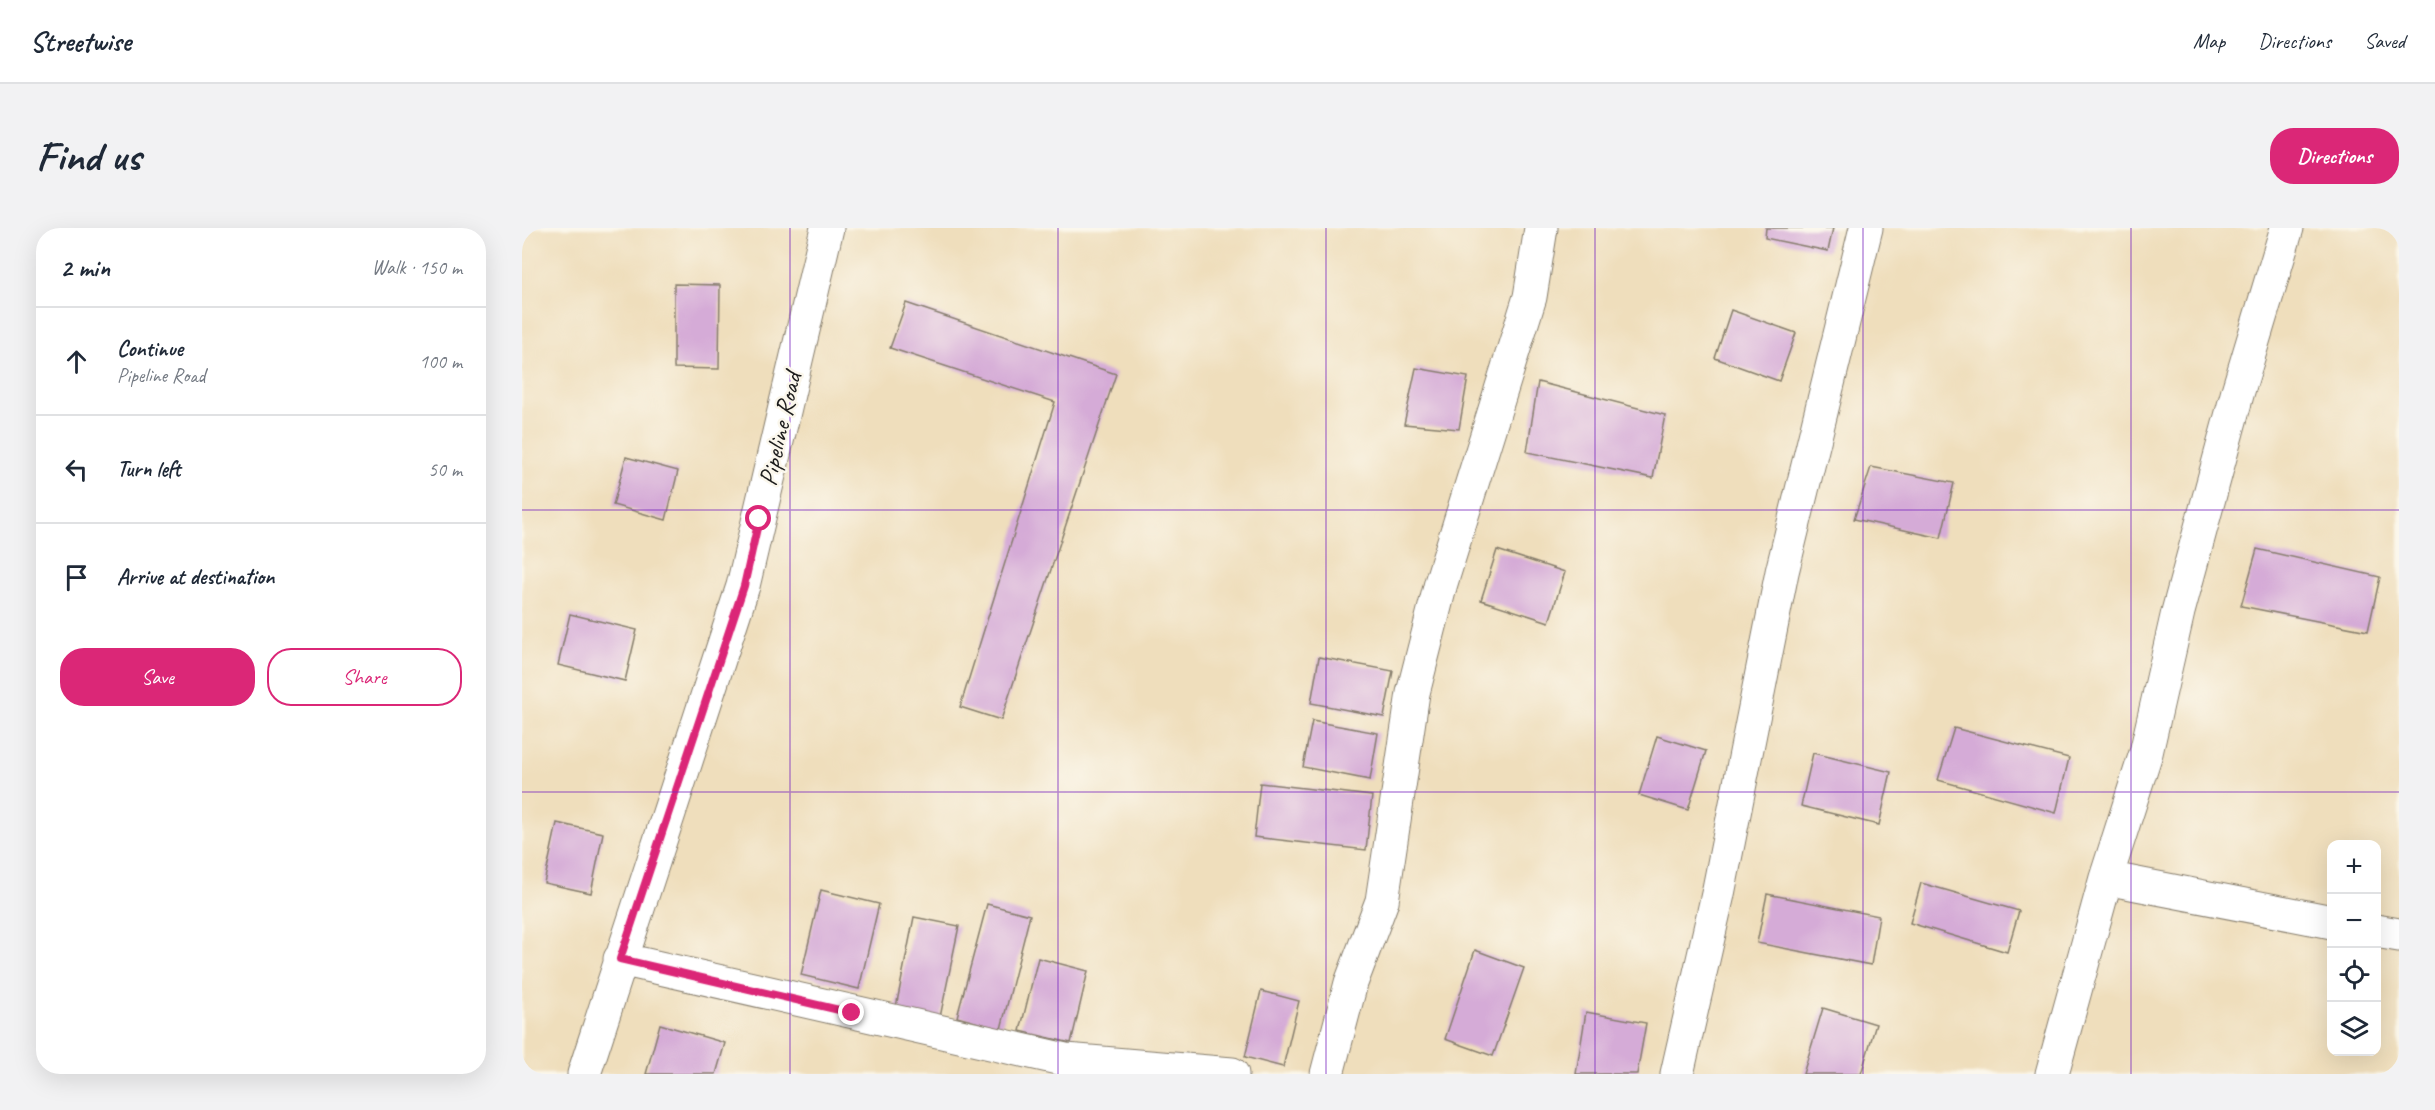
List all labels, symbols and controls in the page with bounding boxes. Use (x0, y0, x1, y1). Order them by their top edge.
text: Streetwise (30, 24, 131, 59)
text: Map (2193, 28, 2225, 54)
text: Directions (2258, 28, 2331, 54)
text: Saved (2364, 28, 2405, 54)
button: Directions (2270, 128, 2399, 184)
text: Find us (36, 130, 141, 183)
text: 2 min (60, 251, 110, 284)
text: Walk · 150 m (372, 255, 462, 280)
text: Continue (117, 335, 183, 363)
icon: ahead (60, 345, 93, 378)
text: 100 m (419, 349, 462, 374)
text: Pipeline Road (117, 363, 205, 388)
street label: Pipeline Road (751, 366, 810, 489)
icon: left (60, 453, 93, 486)
text: Turn left (117, 455, 181, 483)
text: 50 m (428, 457, 462, 482)
route start (745, 505, 771, 531)
icon: arrive (60, 561, 93, 594)
text: Arrive at destination (117, 563, 274, 591)
button: Save (60, 648, 255, 706)
button: Share (267, 648, 462, 706)
map controls (2327, 840, 2381, 1056)
button: + (2327, 840, 2381, 894)
button: − (2327, 894, 2381, 948)
button: locate (2327, 948, 2381, 1002)
route end (838, 999, 864, 1025)
button: layers (2327, 1002, 2381, 1056)

